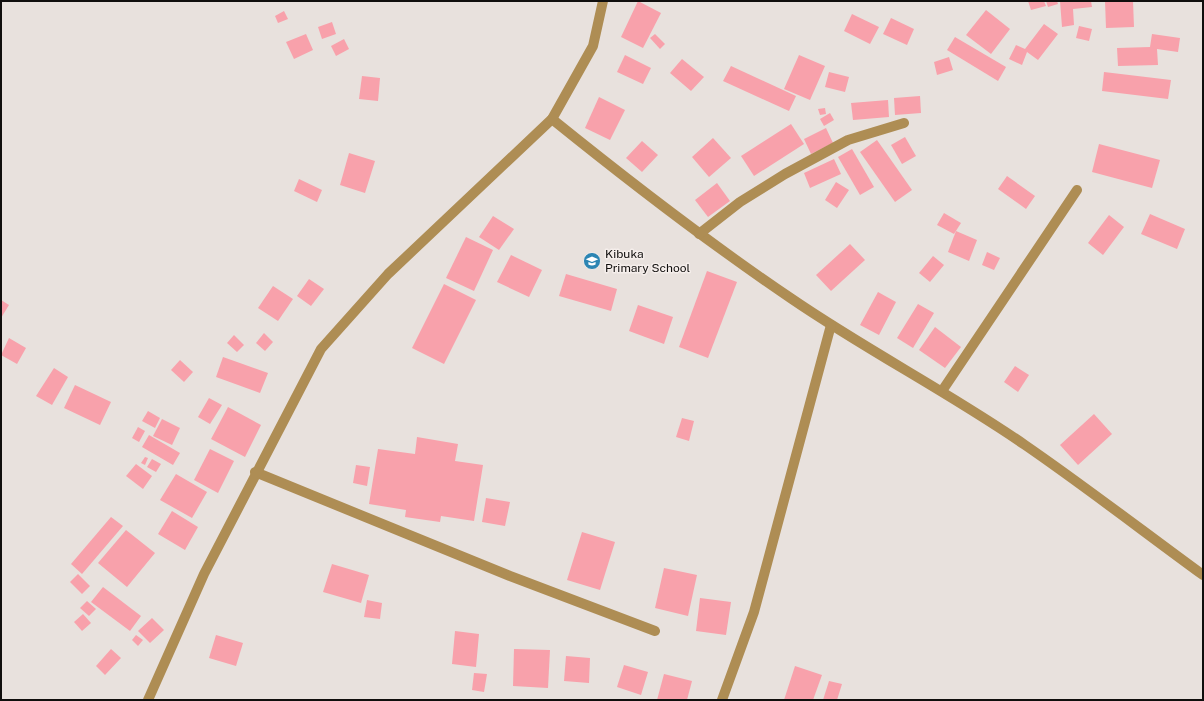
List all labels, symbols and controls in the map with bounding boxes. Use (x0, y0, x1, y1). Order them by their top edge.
place label: Kibuka Primary School (605, 247, 690, 275)
school or university icon: Kibuka Primary School (582, 251, 602, 271)

